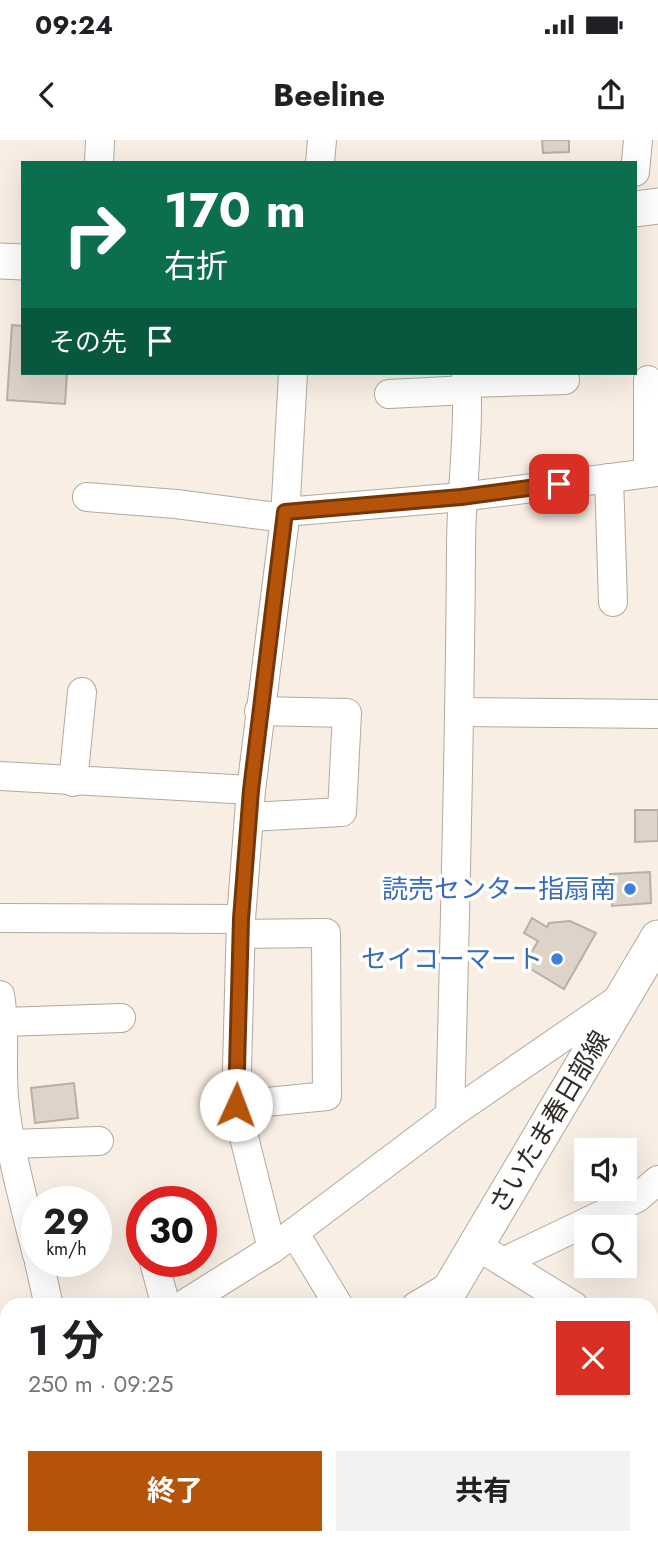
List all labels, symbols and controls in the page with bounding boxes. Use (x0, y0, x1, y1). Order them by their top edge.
text: 09:24 (35, 6, 113, 44)
text: Beeline (273, 72, 385, 118)
icon: back (28, 76, 66, 114)
icon: share (592, 76, 630, 114)
text: 170 m (164, 175, 306, 245)
icon: right (49, 189, 140, 280)
text: 右折 (164, 243, 228, 289)
icon: arrive (141, 322, 179, 360)
text: その先 (49, 323, 127, 361)
pin (529, 454, 589, 514)
icon: arrive (540, 465, 578, 503)
place label: 読売センター指扇南 (382, 870, 616, 908)
marker: 読売センター指扇南 (622, 881, 638, 897)
place label: セイコーマート (361, 940, 543, 978)
marker: セイコーマート (549, 951, 565, 967)
street label: さいたま春日部線 (479, 1023, 619, 1221)
position arrow (199, 1068, 273, 1142)
map controls (574, 1138, 637, 1278)
button: sound (574, 1138, 637, 1201)
speed limit sign: 30 (126, 1186, 217, 1277)
text: 29 (43, 1197, 90, 1247)
button: search (574, 1215, 637, 1278)
text: km/h (46, 1236, 87, 1262)
text: 1 分 (28, 1310, 104, 1371)
button: close (556, 1321, 630, 1395)
text: 250 m · 09:25 (28, 1367, 173, 1401)
button: 終了 (28, 1451, 322, 1531)
button: 共有 (336, 1451, 630, 1531)

